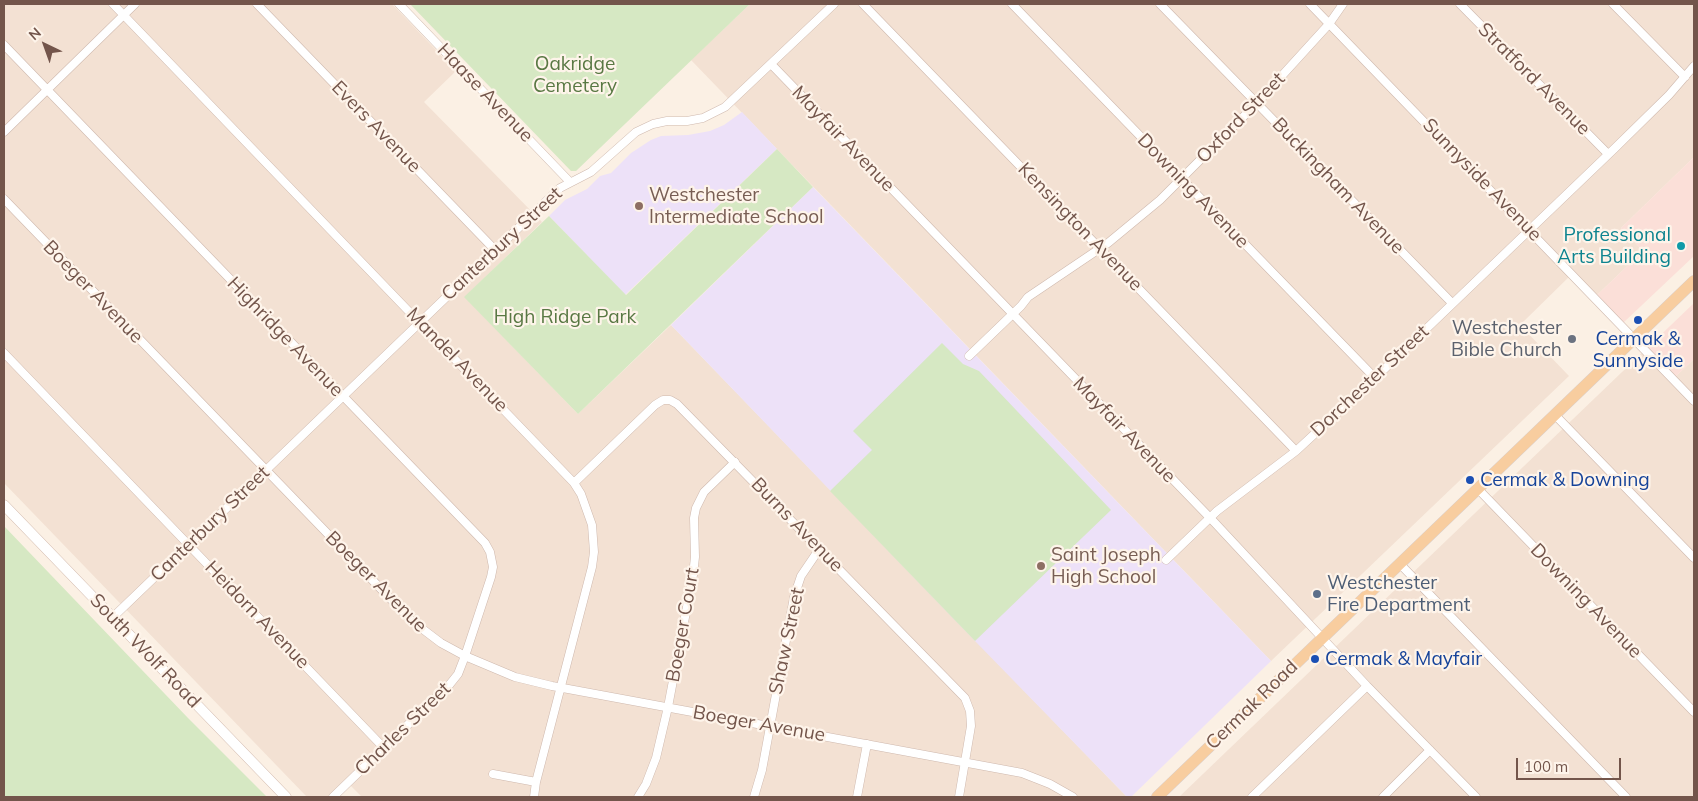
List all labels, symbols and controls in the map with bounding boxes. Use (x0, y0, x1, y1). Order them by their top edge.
street label: Stratford Avenue (1473, 18, 1595, 140)
north arrow (20, 20, 70, 70)
text: N (25, 24, 45, 44)
street label: Haase Avenue (432, 39, 538, 147)
park label: Oakridge Cemetery (533, 53, 617, 97)
street label: Oxford Street (1192, 68, 1290, 168)
street label: Evers Avenue (327, 76, 425, 178)
street label: Mayfair Avenue (787, 81, 899, 197)
street label: Buckingham Avenue (1267, 113, 1409, 259)
street label: Sunnyside Avenue (1418, 114, 1546, 246)
street label: Downing Avenue (1132, 129, 1254, 253)
street label: Kensington Avenue (1013, 158, 1147, 296)
street label: Canterbury Street (437, 182, 567, 306)
place label: Westchester Intermediate School (649, 184, 824, 228)
marker: Westchester Intermediate School (633, 200, 645, 212)
place label: Professional Arts Building (1557, 224, 1671, 268)
street label: Boeger Avenue (38, 236, 148, 348)
marker: Professional Arts Building (1675, 240, 1687, 252)
street label: Highridge Avenue (222, 272, 348, 402)
street label: Mandel Avenue (401, 303, 513, 417)
park label: High Ridge Park (494, 306, 636, 328)
marker: Cermak & Sunnyside (1632, 314, 1644, 326)
place label: Westchester Bible Church (1451, 317, 1562, 361)
street label: Dorchester Street (1306, 320, 1434, 442)
place label: Cermak & Sunnyside (1593, 328, 1683, 372)
marker: Westchester Bible Church (1566, 333, 1578, 345)
street label: Mayfair Avenue (1068, 372, 1180, 488)
street label: Canterbury Street (146, 461, 274, 587)
place label: Cermak & Downing (1480, 469, 1650, 491)
street label: Burns Avenue (746, 473, 848, 577)
marker: Cermak & Downing (1464, 474, 1476, 486)
street label: Boeger Avenue (321, 527, 431, 637)
street label: Downing Avenue (1525, 539, 1647, 663)
place label: Saint Joseph High School (1051, 544, 1161, 588)
street label: Heidorn Avenue (200, 556, 314, 674)
marker: Saint Joseph High School (1035, 560, 1047, 572)
street label: Boeger Court (662, 566, 704, 684)
place label: Westchester Fire Department (1327, 572, 1470, 616)
street label: Shaw Street (765, 586, 809, 696)
marker: Westchester Fire Department (1311, 588, 1323, 600)
street label: South Wolf Road (85, 589, 205, 713)
place label: Cermak & Mayfair (1325, 648, 1482, 670)
marker: Cermak & Mayfair (1309, 653, 1321, 665)
street label: Cermak Road (1201, 655, 1303, 755)
street label: Charles Street (350, 678, 456, 780)
street label: Boeger Avenue (691, 701, 827, 747)
scale bar (1518, 748, 1623, 780)
text: 100 m (1524, 757, 1568, 776)

